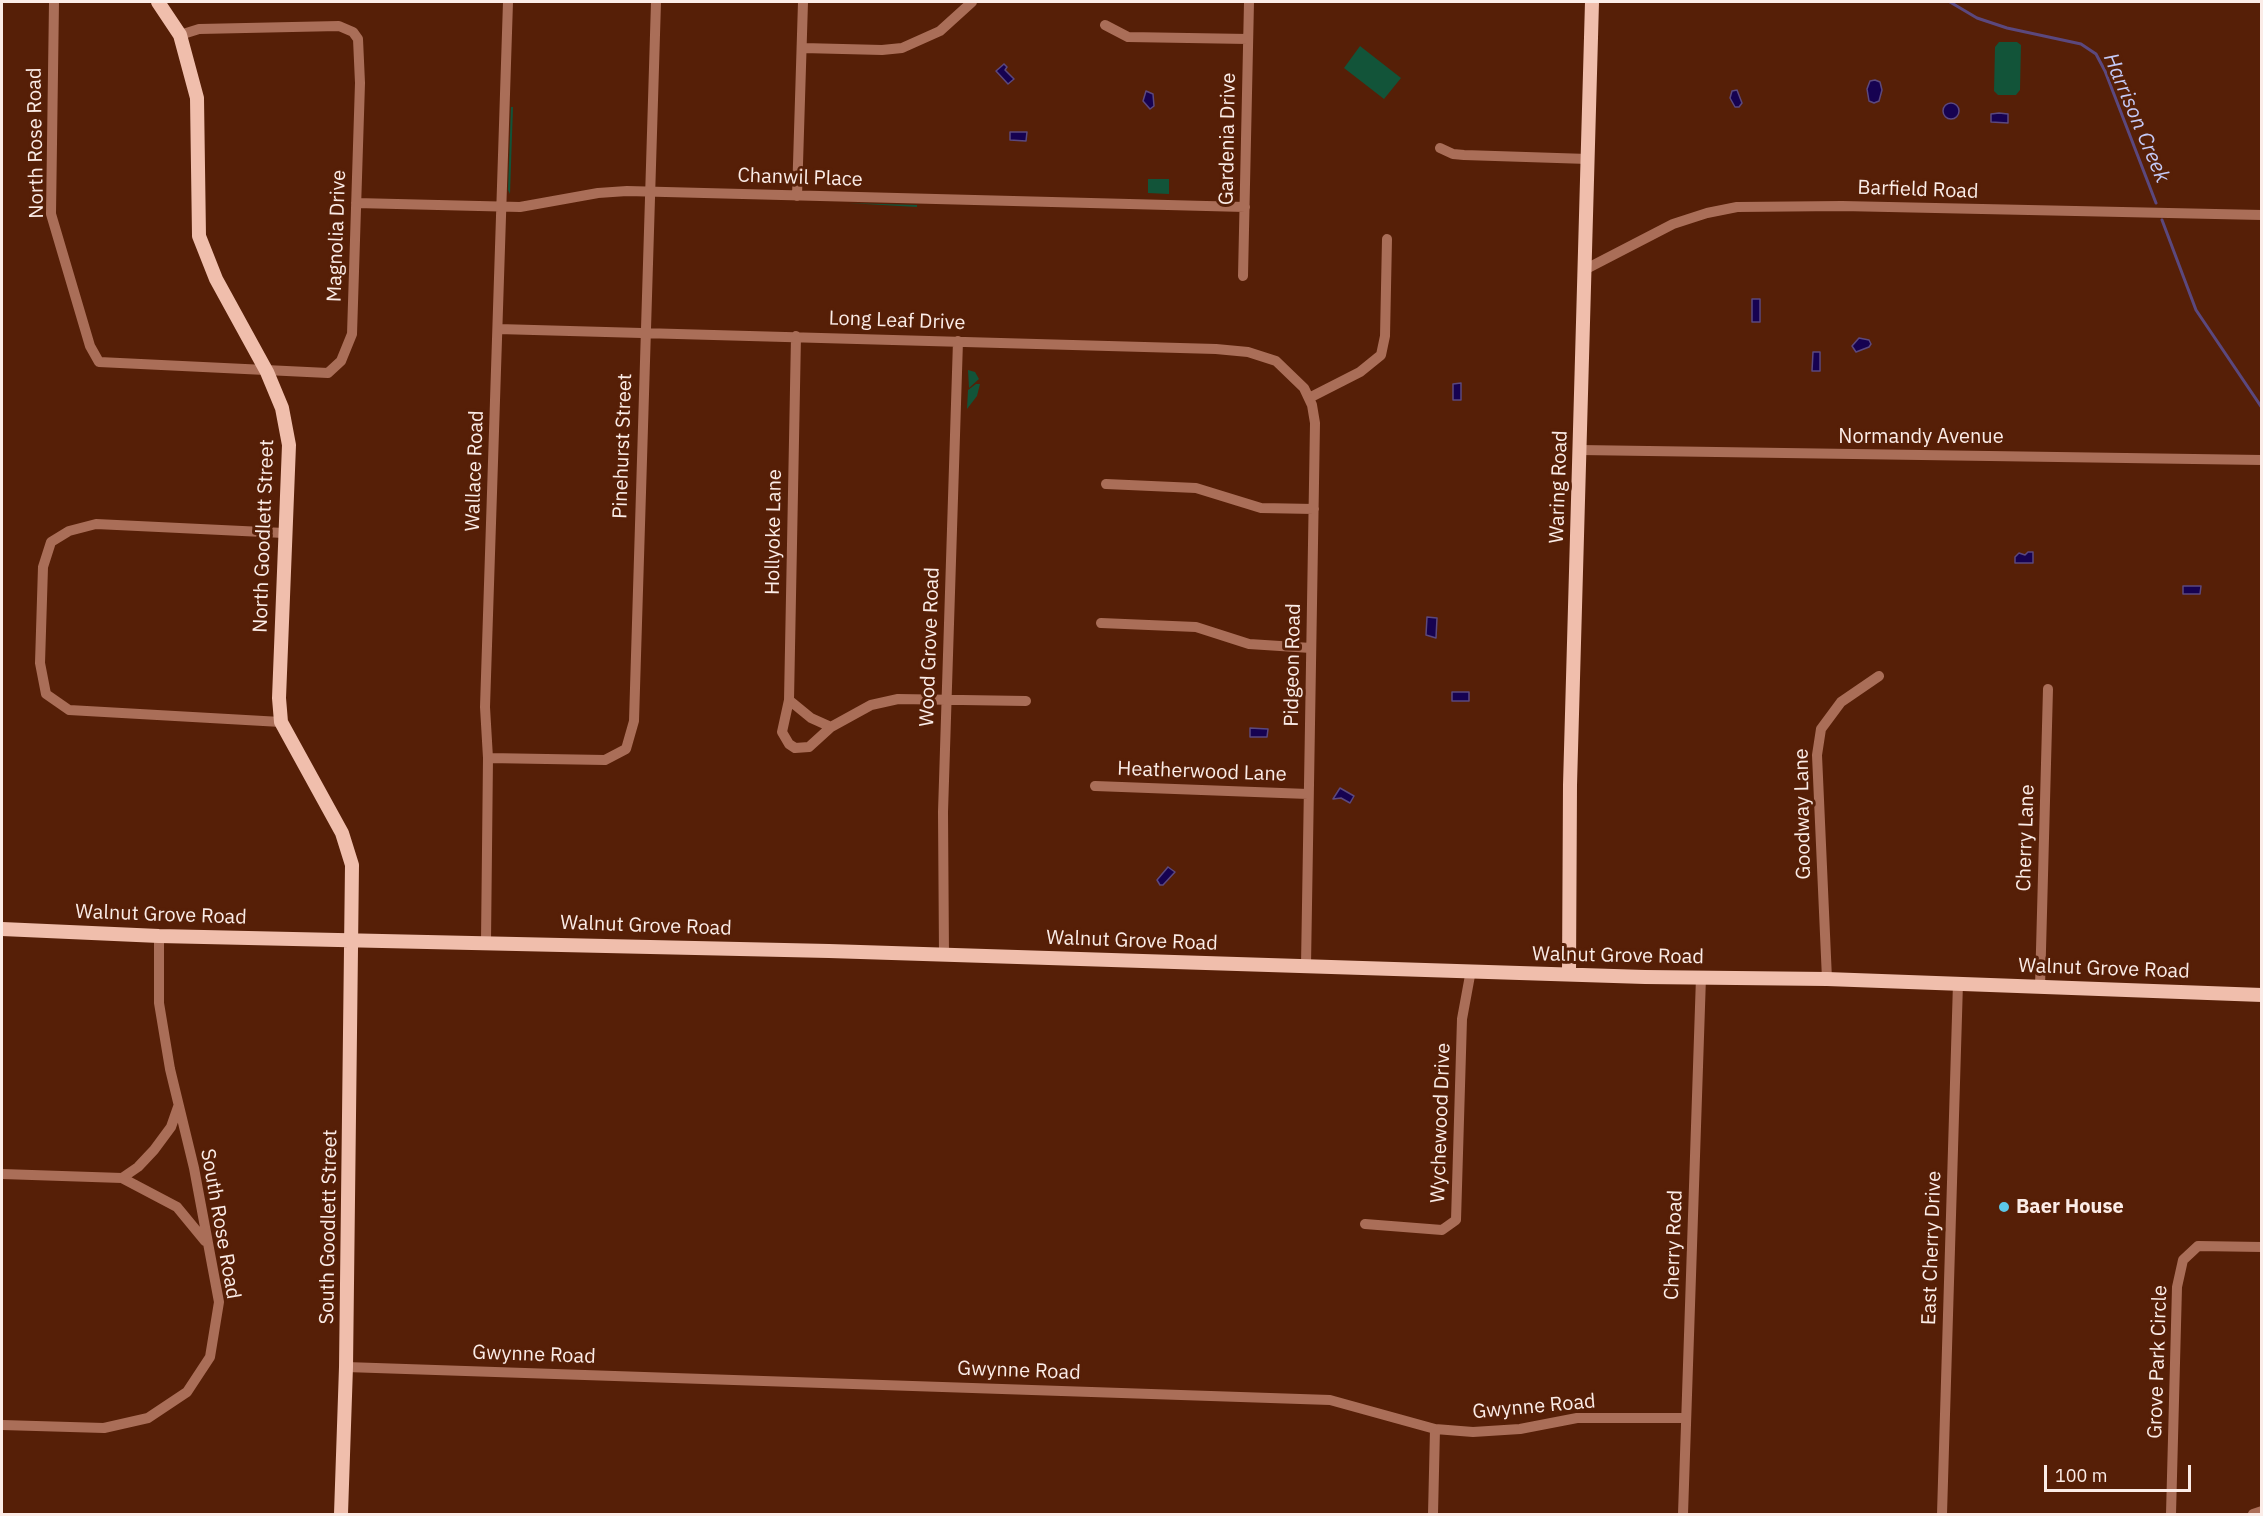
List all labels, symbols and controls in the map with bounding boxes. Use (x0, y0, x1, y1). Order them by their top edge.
water label: Harrison Creek (2097, 49, 2175, 187)
street label: North Rose Road (23, 67, 49, 219)
street label: Gardenia Drive (1215, 73, 1241, 205)
street label: Chanwil Place (737, 164, 863, 192)
street label: Magnolia Drive (323, 169, 351, 303)
street label: Barfield Road (1857, 176, 1979, 204)
street label: Long Leaf Drive (828, 307, 966, 335)
street label: Pinehurst Street (608, 373, 638, 519)
street label: Wallace Road (461, 410, 489, 532)
street label: Normandy Avenue (1838, 425, 2004, 449)
street label: Waring Road (1545, 430, 1573, 544)
street label: North Goodlett Street (249, 439, 279, 633)
street label: Hollyoke Lane (761, 469, 787, 595)
street label: Wood Grove Road (915, 567, 945, 727)
street label: Pidgeon Road (1280, 603, 1306, 727)
street label: Goodway Lane (1790, 748, 1816, 880)
street label: Heatherwood Lane (1117, 757, 1287, 787)
street label: Cherry Lane (2012, 784, 2040, 892)
street label: Walnut Grove Road (75, 900, 247, 930)
street label: Walnut Grove Road (560, 911, 732, 941)
street label: Walnut Grove Road (1046, 926, 1218, 956)
street label: Walnut Grove Road (1532, 943, 1704, 969)
street label: Walnut Grove Road (2018, 954, 2190, 984)
street label: Wychewood Drive (1426, 1042, 1456, 1204)
street label: South Goodlett Street (315, 1129, 343, 1325)
street label: South Rose Road (195, 1147, 245, 1301)
street label: East Cherry Drive (1917, 1170, 1947, 1326)
street label: Cherry Road (1660, 1189, 1688, 1301)
place label: Baer House (2016, 1195, 2124, 1219)
marker: Baer House (1997, 1200, 2011, 1214)
street label: Grove Park Circle (2143, 1285, 2173, 1439)
street label: Gwynne Road (472, 1341, 596, 1369)
street label: Gwynne Road (957, 1357, 1081, 1385)
street label: Gwynne Road (1471, 1390, 1597, 1424)
scale bar (2047, 1453, 2194, 1491)
text: 100 m (2055, 1464, 2107, 1487)

